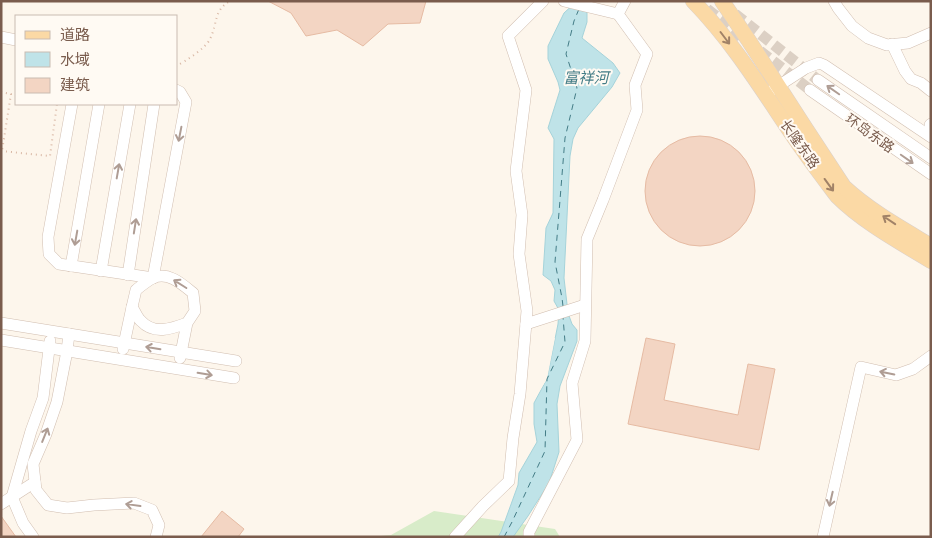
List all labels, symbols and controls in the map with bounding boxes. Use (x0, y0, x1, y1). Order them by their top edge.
legend (15, 15, 178, 105)
text: 道路 (60, 26, 90, 43)
one-way arrow (720, 31, 730, 45)
text: 水域 (60, 51, 90, 68)
water label: 富祥河 (563, 69, 611, 86)
text: 建筑 (60, 76, 90, 93)
one-way arrow (826, 85, 840, 95)
street label: 环岛东路 (842, 110, 898, 156)
street label: 长隆东路 (777, 116, 823, 172)
one-way arrow (175, 125, 184, 141)
one-way arrow (900, 154, 914, 164)
one-way arrow (114, 163, 124, 179)
one-way arrow (823, 178, 834, 191)
one-way arrow (883, 215, 897, 225)
one-way arrow (130, 219, 140, 235)
one-way arrow (71, 230, 81, 246)
one-way arrow (174, 278, 188, 288)
one-way arrow (145, 342, 161, 352)
one-way arrow (880, 368, 896, 377)
one-way arrow (196, 369, 212, 379)
one-way arrow (41, 428, 50, 443)
one-way arrow (826, 490, 835, 506)
one-way arrow (125, 499, 141, 509)

